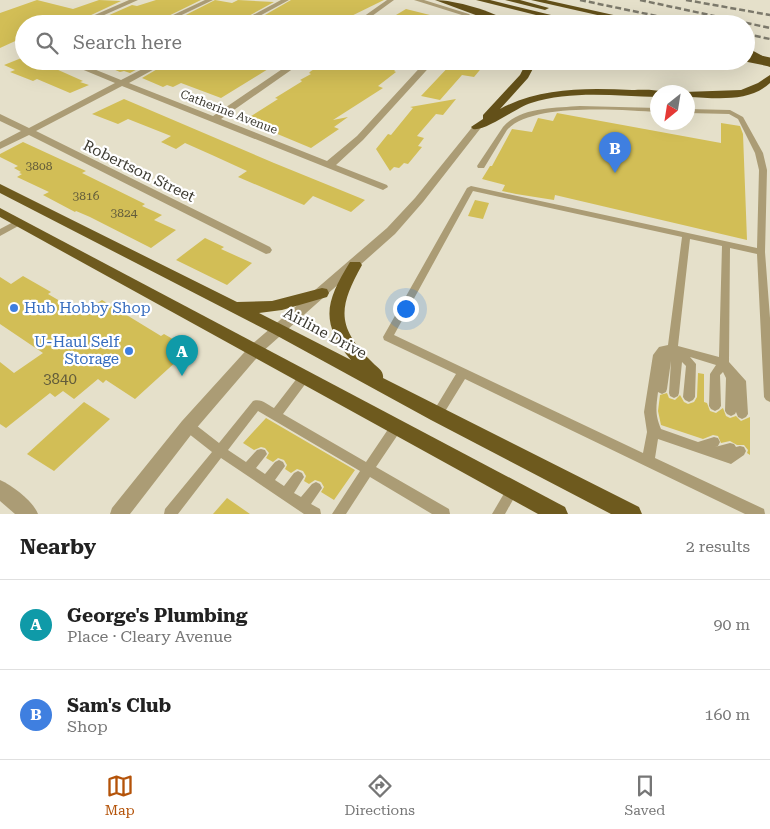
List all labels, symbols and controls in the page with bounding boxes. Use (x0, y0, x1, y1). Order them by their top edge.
search box (15, 15, 755, 70)
icon: search (33, 29, 61, 57)
text: Search here (73, 31, 182, 54)
north arrow (650, 85, 695, 130)
street label: Catherine Avenue (178, 87, 280, 137)
pin: B (599, 132, 631, 173)
street label: Robertson Street (80, 136, 198, 206)
house number: 3808 (26, 159, 53, 173)
house number: 3816 (73, 189, 100, 203)
house number: 3824 (111, 206, 138, 220)
your location (393, 296, 419, 322)
place label: Hub Hobby Shop (24, 299, 151, 317)
marker: Hub Hobby Shop (8, 302, 20, 314)
street label: Airline Drive (280, 304, 370, 362)
place label: U-Haul Self Storage (34, 333, 120, 368)
pin: A (166, 335, 198, 376)
marker: U-Haul Self Storage (123, 345, 135, 357)
house number: 3840 (43, 370, 77, 388)
text: Nearby (20, 535, 96, 559)
text: 2 results (686, 537, 750, 556)
text: George's Plumbing (67, 604, 248, 627)
text: A (30, 615, 42, 634)
text: 90 m (713, 615, 750, 634)
text: Place · Cleary Avenue (67, 627, 232, 646)
text: Sam's Club (67, 694, 171, 717)
text: B (30, 705, 42, 724)
text: 160 m (704, 705, 750, 724)
text: Shop (67, 717, 108, 736)
tab: Map (105, 772, 135, 818)
tab: Directions (344, 772, 415, 818)
tab: Saved (625, 772, 665, 818)

